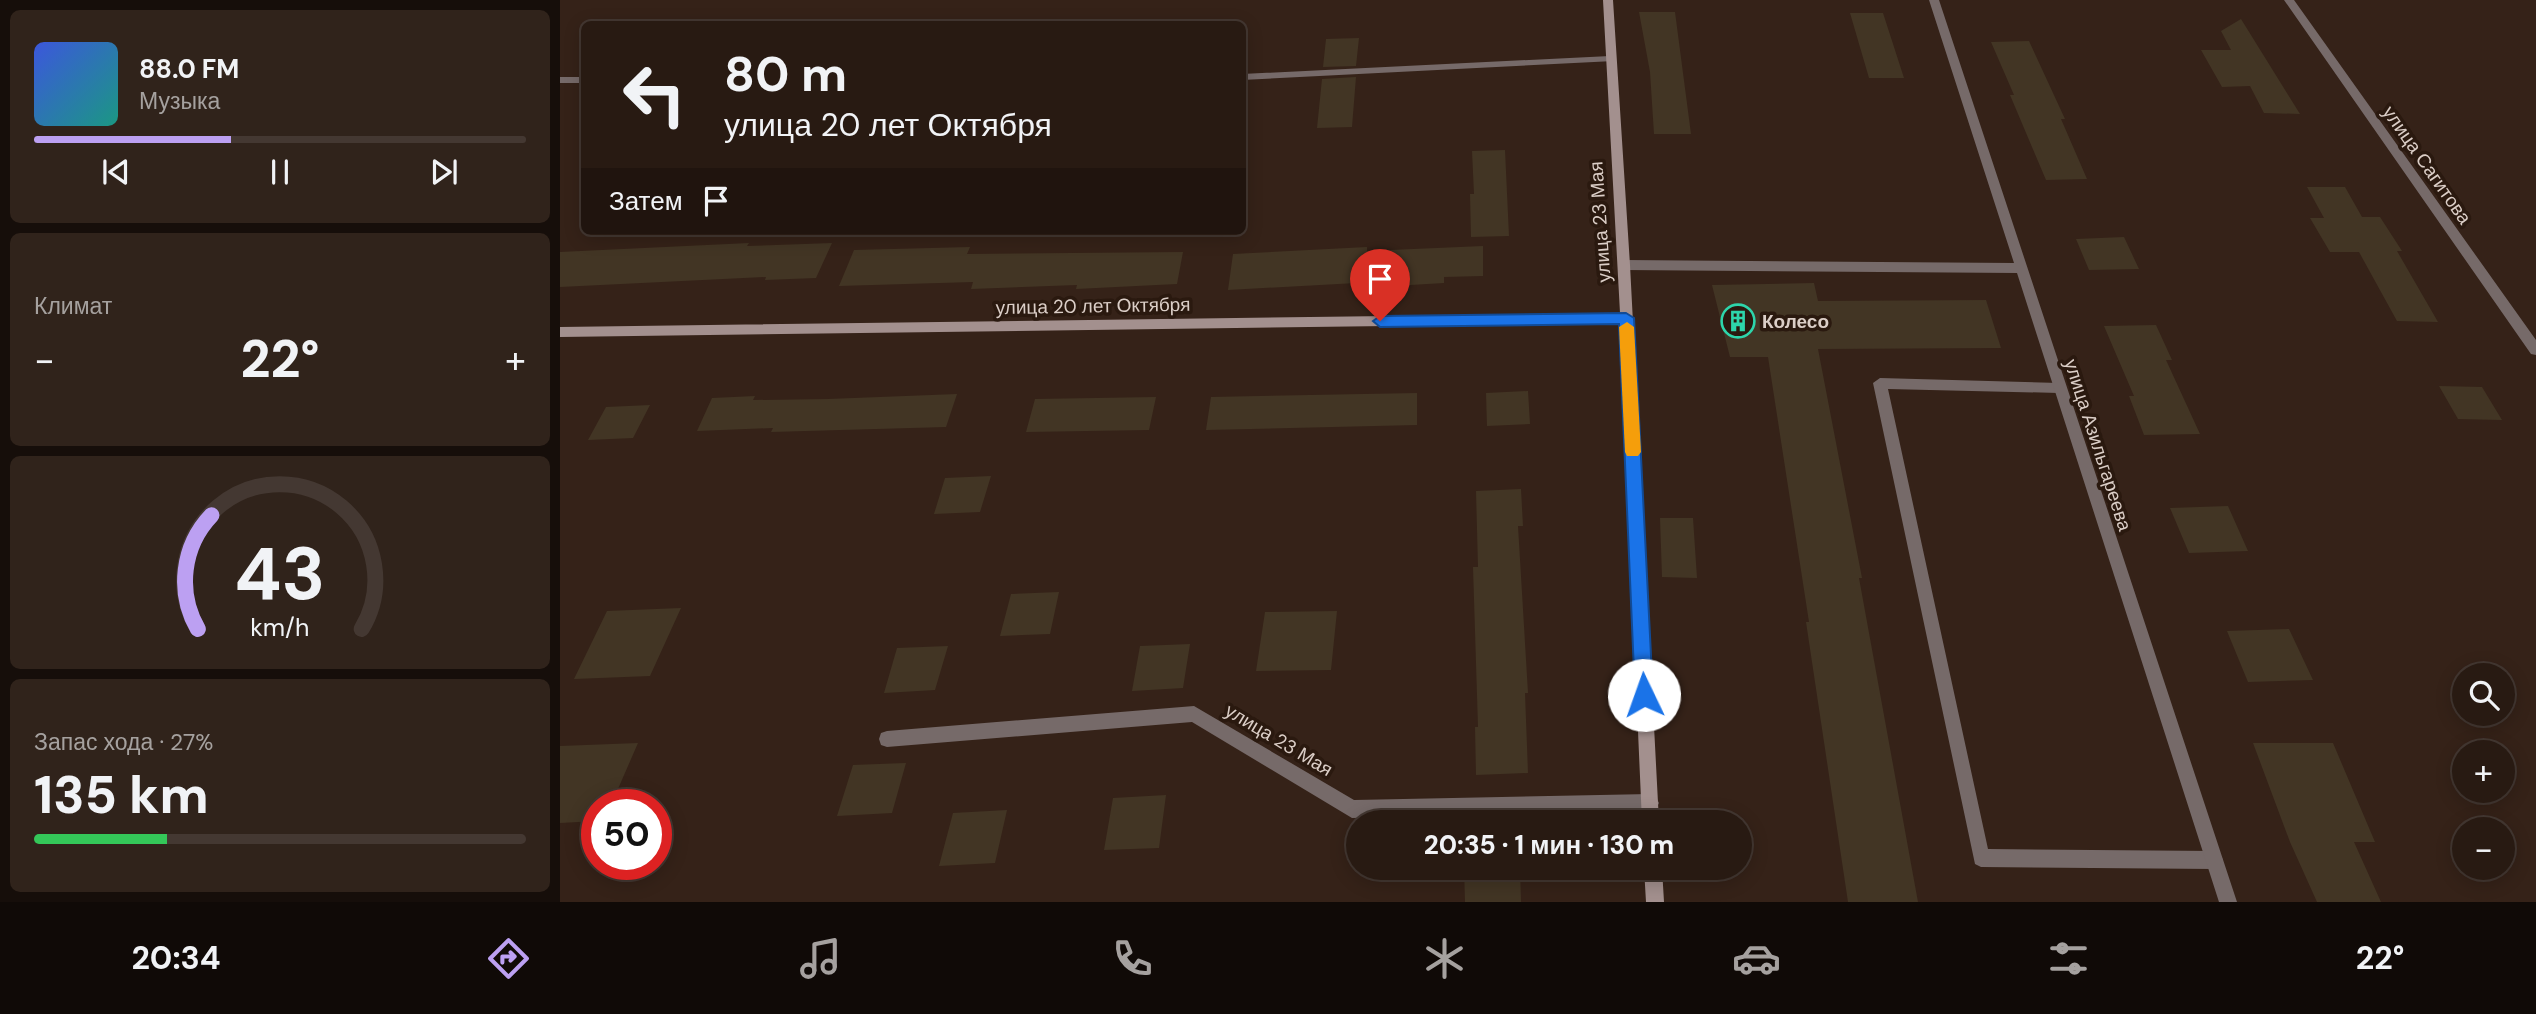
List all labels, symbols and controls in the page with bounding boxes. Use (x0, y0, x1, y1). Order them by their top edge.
text: 80 m (724, 42, 847, 106)
icon: left (609, 49, 700, 140)
text: 88.0 FM (139, 52, 239, 86)
text: Музыка (139, 86, 220, 116)
street label: улица Сагитова (2377, 101, 2477, 229)
text: улица 20 лет Октября (724, 104, 1052, 146)
icon: previous (97, 153, 135, 191)
icon: pause (261, 153, 299, 191)
icon: next (425, 153, 463, 191)
street label: улица 23 Мая (1583, 161, 1617, 283)
icon: arrive (697, 182, 735, 220)
text: Затем (609, 184, 683, 218)
pin (1350, 249, 1410, 321)
icon: arrive (1361, 260, 1399, 298)
text: Климат (34, 291, 112, 321)
street label: улица 20 лет Октября (995, 292, 1191, 320)
building icon: Колесо (1719, 302, 1757, 340)
place label: Колесо (1762, 309, 1829, 334)
text: 22° (240, 325, 320, 393)
text: − (34, 335, 55, 385)
text: + (505, 335, 526, 385)
street label: улица Азильгареева (2058, 356, 2138, 535)
text: 43 (234, 527, 326, 622)
text: km/h (250, 610, 310, 643)
position arrow (1607, 658, 1681, 732)
map controls (2452, 663, 2515, 880)
button: search (2452, 663, 2515, 726)
street label: улица 23 Мая (1221, 698, 1337, 782)
text: Запас хода · 27% (34, 727, 213, 757)
button: + (2452, 740, 2515, 803)
text: 135 km (34, 761, 209, 829)
speed limit sign: 50 (581, 789, 672, 880)
button: − (2452, 817, 2515, 880)
text: 20:35 · 1 мин · 130 m (1424, 828, 1674, 862)
icon: directions (484, 934, 533, 983)
icon: music (796, 934, 845, 983)
icon: phone (1108, 934, 1157, 983)
icon: climate (1420, 934, 1469, 983)
icon: car (1732, 934, 1781, 983)
icon: filters (2044, 934, 2093, 983)
text: 20:34 (132, 937, 221, 979)
text: 22° (2356, 937, 2404, 979)

